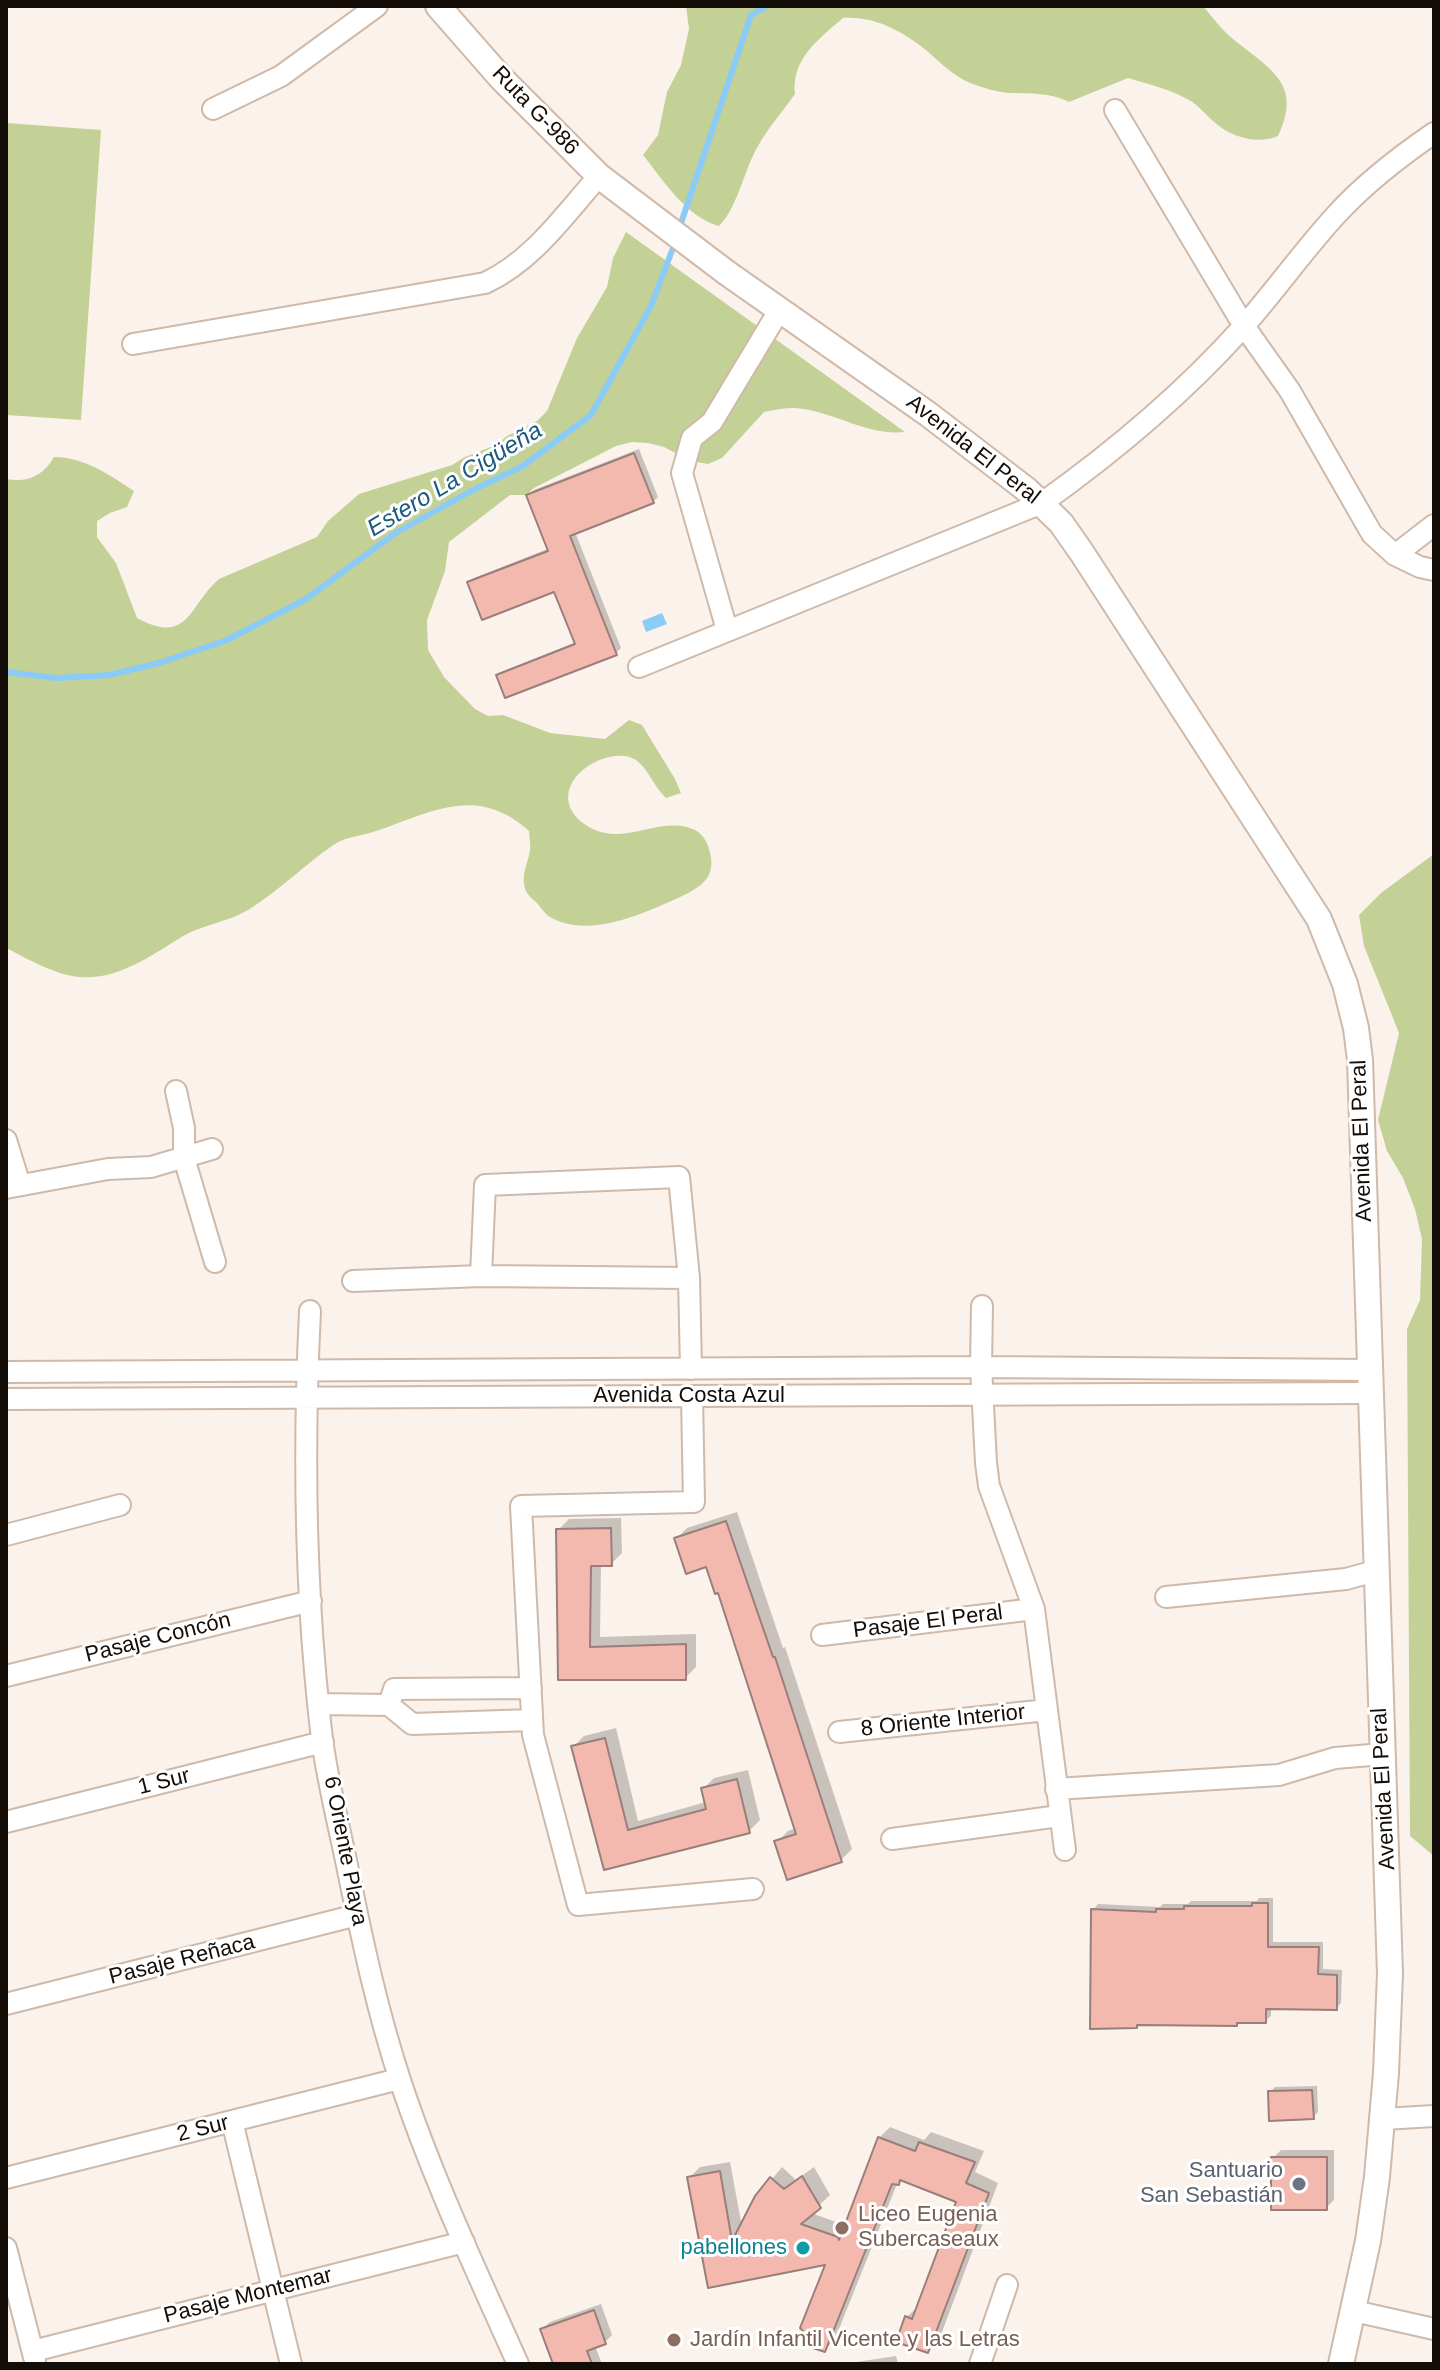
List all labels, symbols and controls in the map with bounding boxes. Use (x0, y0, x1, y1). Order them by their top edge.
street label: Ruta G-986 (486, 61, 584, 161)
street label: Avenida El Peral (901, 390, 1045, 510)
water label: Estero La Cigüeña (362, 416, 548, 544)
street label: Avenida El Peral (1346, 1059, 1378, 1223)
street label: Avenida Costa Azul (593, 1383, 785, 1409)
street label: Pasaje El Peral (852, 1600, 1004, 1644)
street label: Pasaje Concón (82, 1607, 234, 1669)
street label: 8 Oriente Interior (860, 1699, 1026, 1743)
street label: Avenida El Peral (1367, 1707, 1401, 1871)
street label: 1 Sur (135, 1763, 193, 1801)
street label: 6 Oriente Playa (318, 1774, 372, 1928)
street label: Pasaje Reñaca (106, 1929, 258, 1991)
street label: 2 Sur (174, 2110, 232, 2148)
place label: Santuario San Sebastián (1140, 2158, 1283, 2210)
marker: Santuario San Sebastián (1290, 2175, 1308, 2193)
place label: Liceo Eugenia Subercaseaux (858, 2202, 999, 2254)
marker: Liceo Eugenia Subercaseaux (833, 2219, 851, 2237)
place label: pabellones (681, 2235, 787, 2261)
marker: pabellones (794, 2239, 812, 2257)
street label: Pasaje Montemar (161, 2262, 335, 2330)
place label: Jardín Infantil Vicente y las Letras (690, 2327, 1020, 2353)
marker: Jardín Infantil Vicente y las Letras (665, 2331, 683, 2349)

